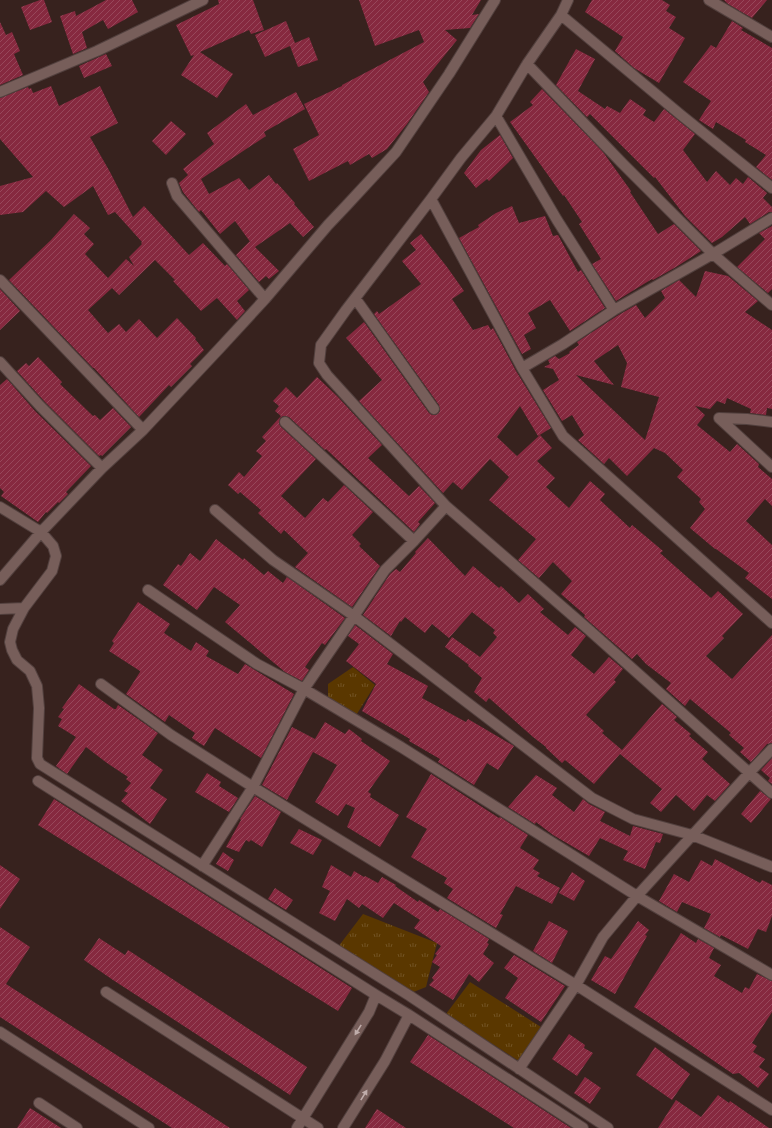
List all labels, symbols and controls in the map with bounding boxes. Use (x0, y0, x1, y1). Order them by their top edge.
one-way arrow (354, 1024, 362, 1035)
one-way arrow (360, 1090, 368, 1100)

